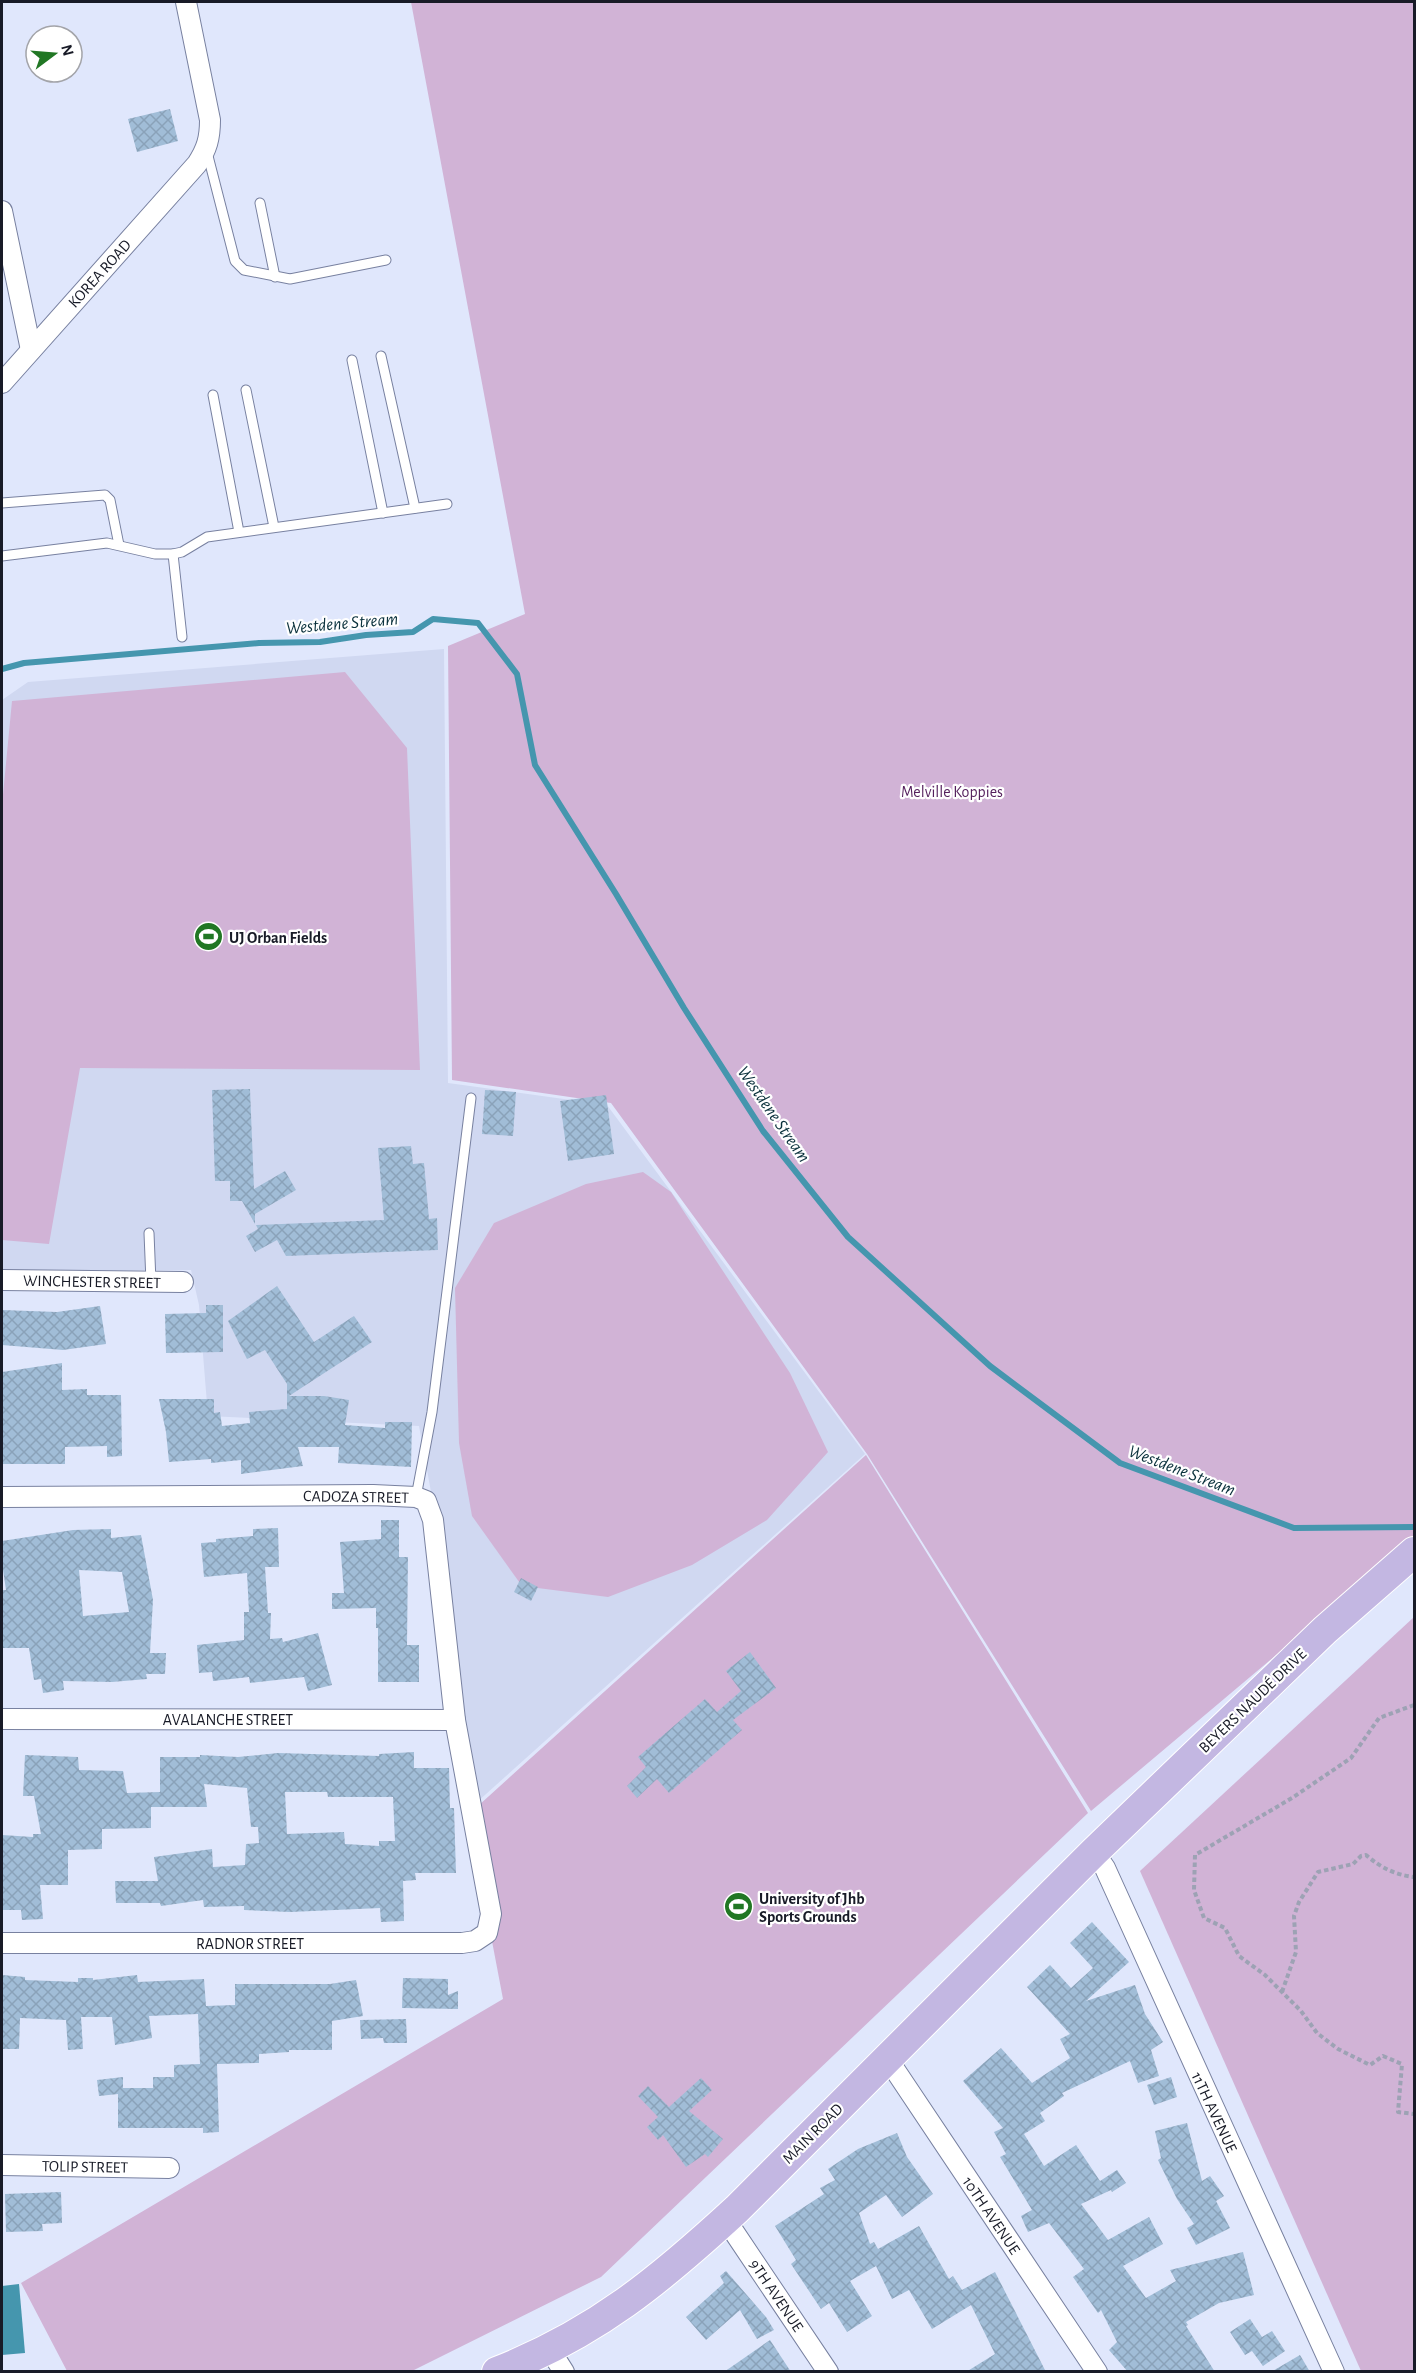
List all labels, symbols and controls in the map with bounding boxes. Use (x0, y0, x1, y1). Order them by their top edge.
north arrow (24, 24, 84, 84)
text: N (58, 43, 77, 58)
street label: KOREA ROAD (65, 237, 134, 311)
water label: Westdene Stream (285, 610, 399, 638)
park label: Melville Koppies (901, 784, 1003, 800)
sports icon: UJ Orban Fields (192, 921, 224, 953)
place label: UJ Orban Fields (229, 930, 327, 946)
water label: Westdene Stream (733, 1063, 813, 1166)
street label: WINCHESTER STREET (23, 1273, 161, 1291)
water label: Westdene Stream (1126, 1442, 1237, 1500)
street label: CADOZA STREET (303, 1488, 409, 1506)
street label: BEYERS NAUDÉ DRIVE (1195, 1644, 1310, 1756)
street label: AVALANCHE STREET (163, 1712, 293, 1728)
sports icon: University of Jhb Sports Grounds (722, 1891, 754, 1923)
place label: University of Jhb Sports Grounds (759, 1891, 865, 1925)
street label: RADNOR STREET (196, 1936, 304, 1952)
street label: 11TH AVENUE (1189, 2070, 1240, 2155)
street label: MAIN ROAD (779, 2100, 846, 2167)
street label: TOLIP STREET (42, 2158, 129, 2176)
street label: 10TH AVENUE (959, 2174, 1023, 2257)
street label: 9TH AVENUE (746, 2257, 806, 2335)

